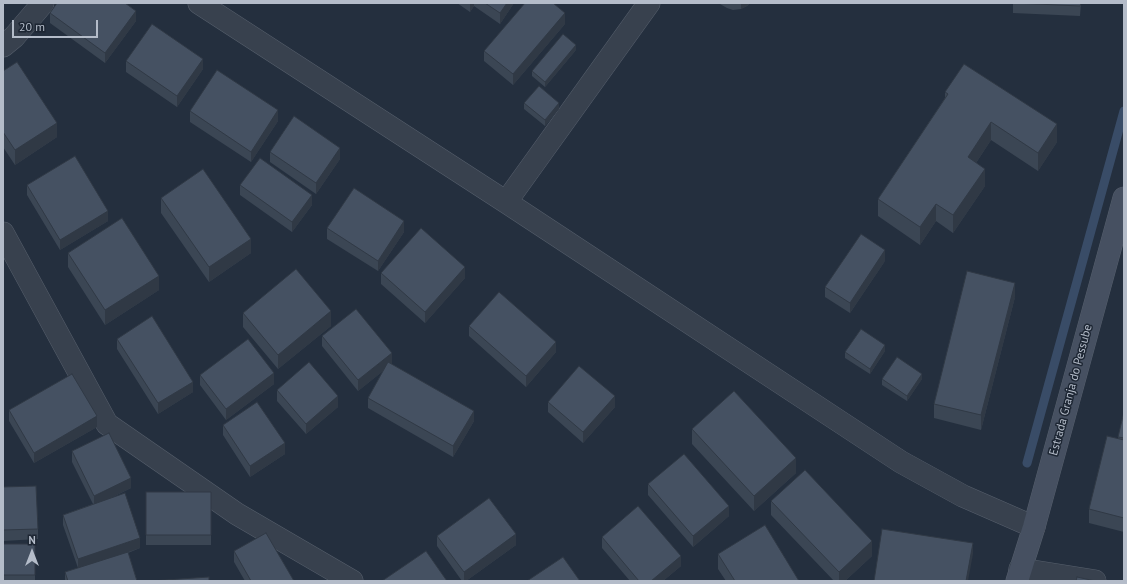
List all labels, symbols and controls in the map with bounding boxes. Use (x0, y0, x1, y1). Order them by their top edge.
scale bar (14, 12, 100, 38)
text: 20 m (19, 19, 45, 34)
street label: Estrada Granja do Pessube (1047, 323, 1095, 457)
north arrow (12, 532, 52, 572)
text: N (28, 533, 36, 547)

